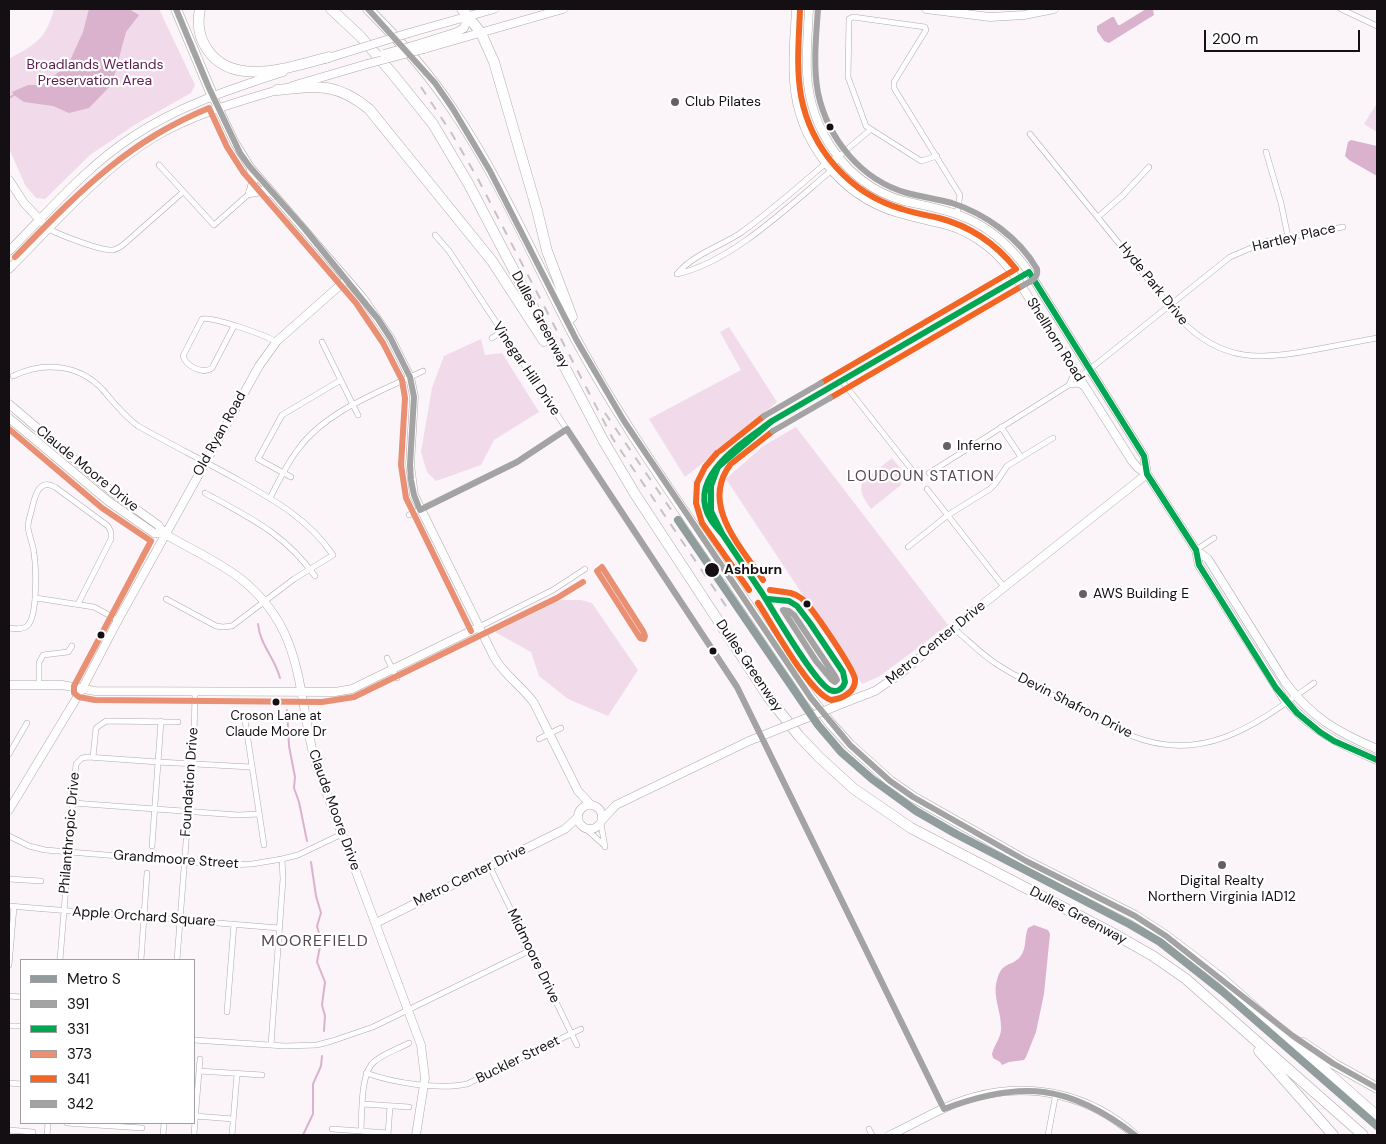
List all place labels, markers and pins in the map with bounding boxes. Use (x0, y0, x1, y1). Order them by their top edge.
place label: Club Pilates (685, 94, 761, 110)
marker: Club Pilates (669, 96, 681, 108)
unlabelled marker (825, 122, 835, 132)
place label: Inferno (957, 438, 1002, 454)
marker: Inferno (941, 440, 953, 452)
marker: Ashburn (703, 561, 721, 579)
place label: Ashburn (724, 562, 782, 578)
place label: AWS Building E (1093, 586, 1189, 602)
marker: AWS Building E (1077, 588, 1089, 600)
unlabelled marker (802, 599, 812, 609)
unlabelled marker (96, 630, 106, 640)
unlabelled marker (708, 646, 718, 656)
marker: Croson Lane at Claude Moore Dr (271, 697, 281, 707)
place label: Croson Lane at Claude Moore Dr (225, 709, 327, 740)
marker: Digital Realty Northern Virginia IAD12 (1216, 859, 1228, 871)
place label: Digital Realty Northern Virginia IAD12 (1148, 873, 1296, 906)

